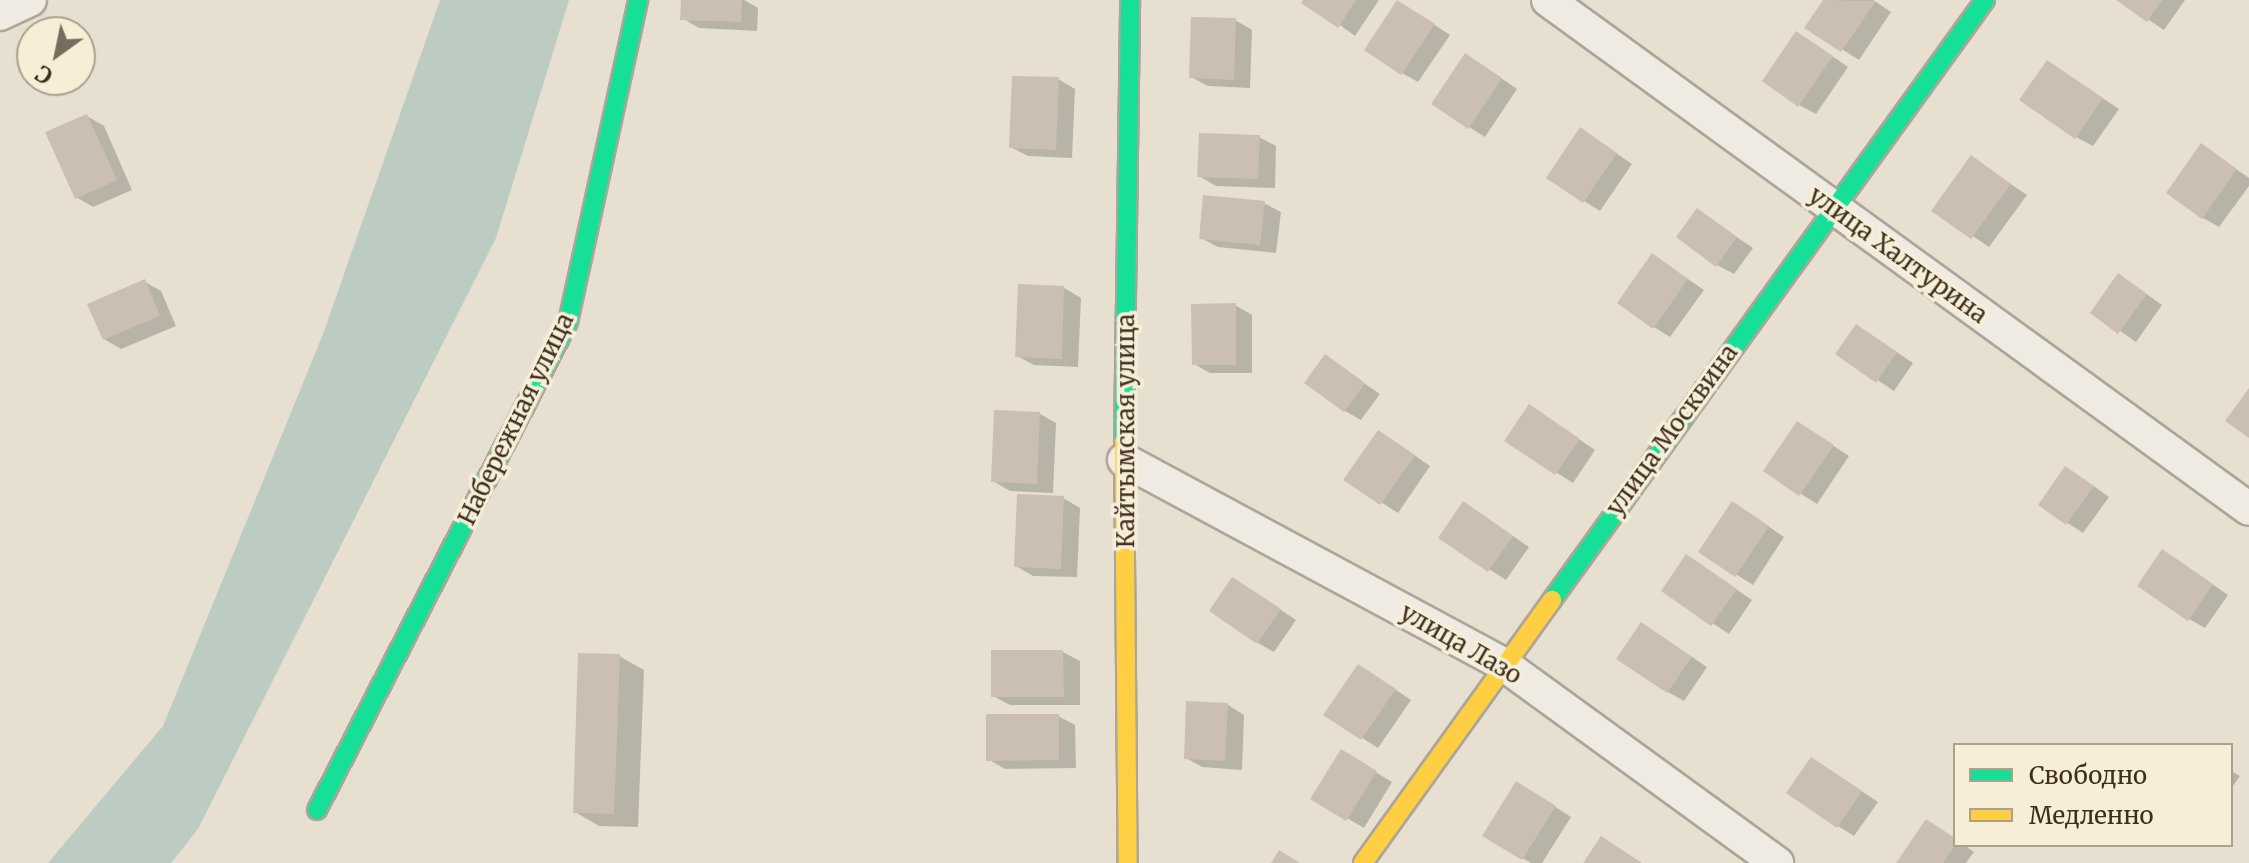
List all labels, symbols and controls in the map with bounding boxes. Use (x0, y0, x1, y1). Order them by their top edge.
north arrow (16, 16, 96, 96)
text: С (30, 59, 58, 90)
street label: улица Халтурина (1803, 181, 1993, 329)
street label: Набережная улица (452, 308, 580, 530)
street label: Кайтымская улица (1112, 314, 1140, 548)
street label: улица Москвина (1600, 339, 1744, 521)
street label: улица Лазо (1395, 598, 1527, 690)
legend (1953, 743, 2233, 847)
text: Свободно (2029, 760, 2147, 791)
text: Медленно (2029, 800, 2153, 831)

